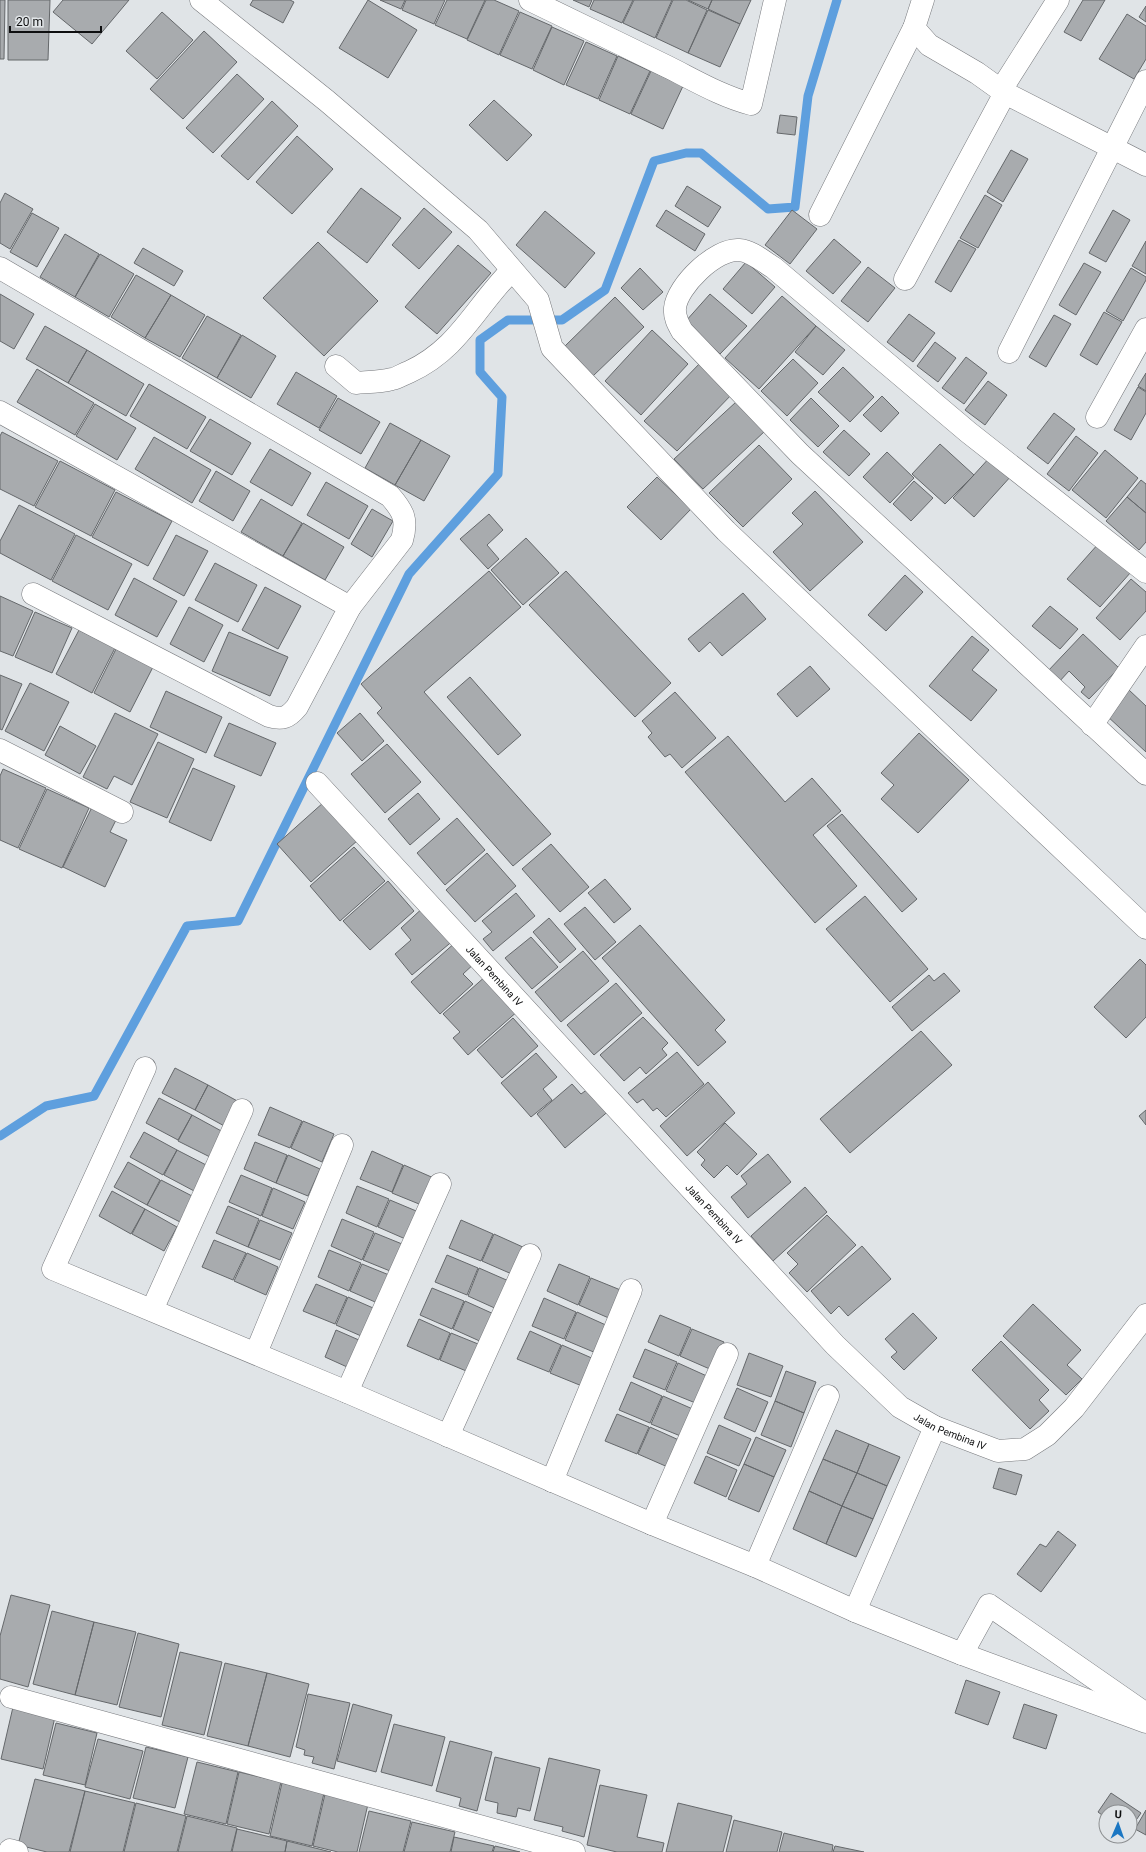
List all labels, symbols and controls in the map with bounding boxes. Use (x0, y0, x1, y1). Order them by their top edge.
scale bar (10, 8, 101, 34)
text: 20 m (16, 15, 43, 29)
street label: Jalan Pembina IV (464, 943, 525, 1008)
street label: Jalan Pembina IV (684, 1182, 745, 1247)
street label: Jalan Pembina IV (912, 1411, 988, 1452)
north arrow (1098, 1804, 1138, 1844)
text: U (1114, 1808, 1122, 1821)

